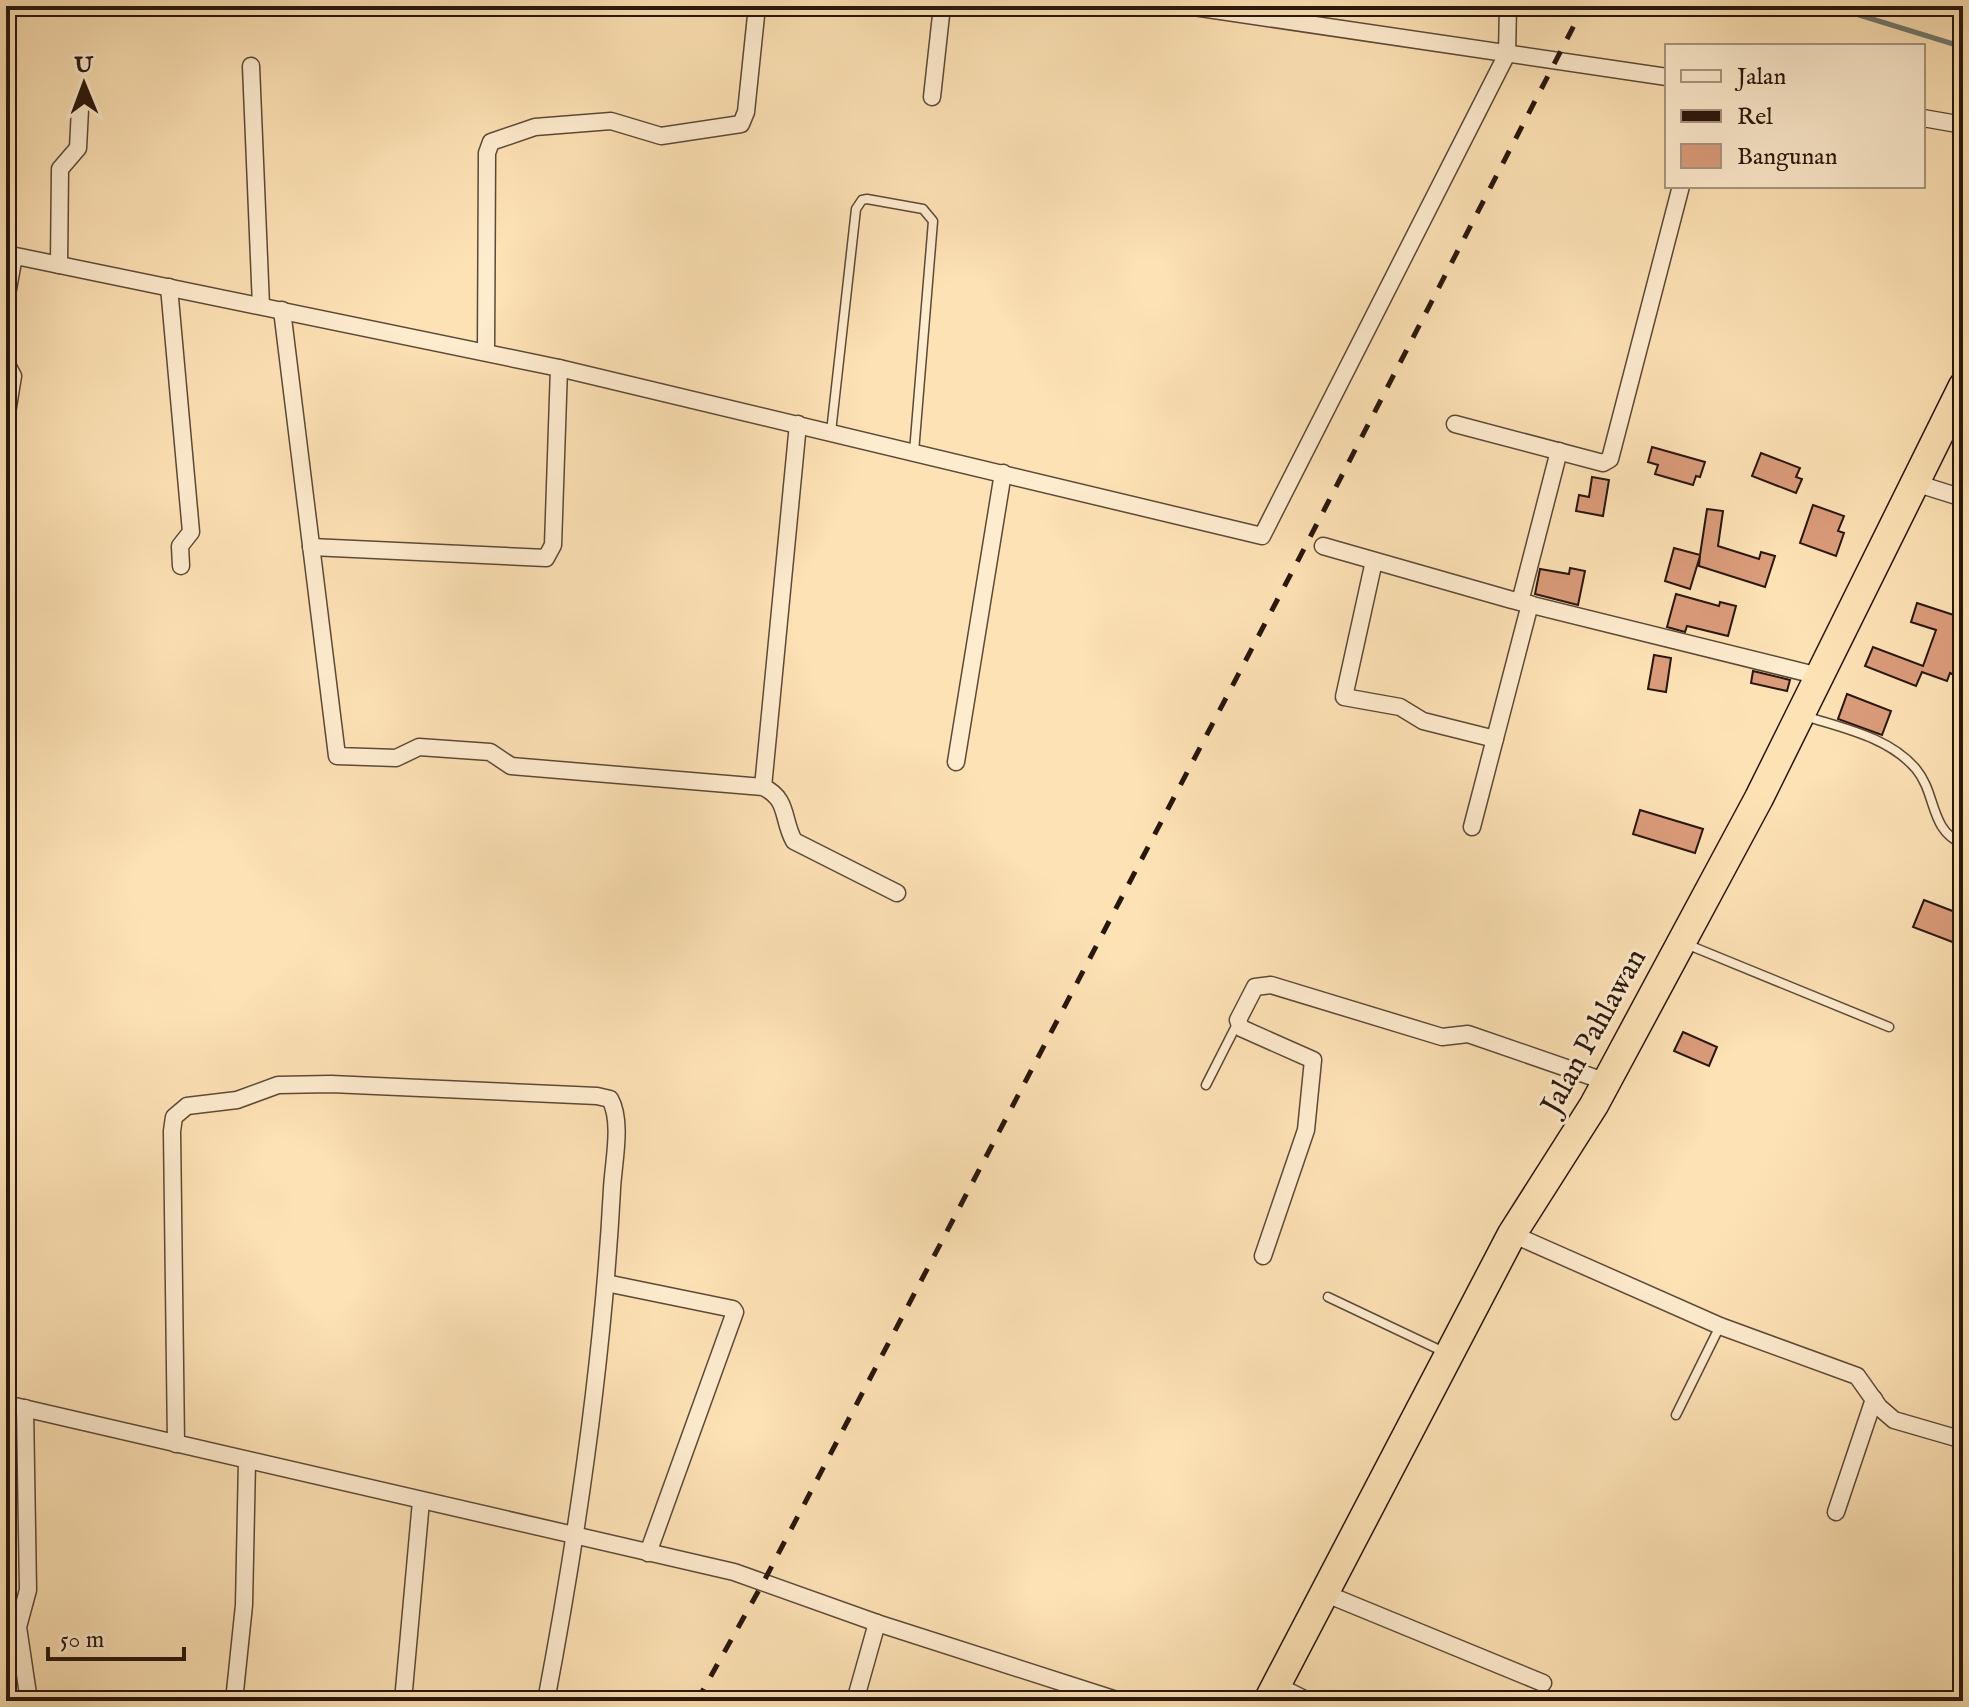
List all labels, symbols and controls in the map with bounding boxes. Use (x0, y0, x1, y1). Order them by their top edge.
north arrow (44, 44, 124, 124)
legend (1665, 44, 1925, 188)
text: U (73, 52, 95, 80)
text: Jalan (1734, 62, 1786, 93)
text: Rel (1737, 102, 1773, 133)
text: Bangunan (1737, 142, 1838, 173)
street label: Jalan Pahlawan (1532, 942, 1656, 1124)
scale bar (48, 1611, 184, 1661)
text: 50 m (60, 1625, 104, 1656)

